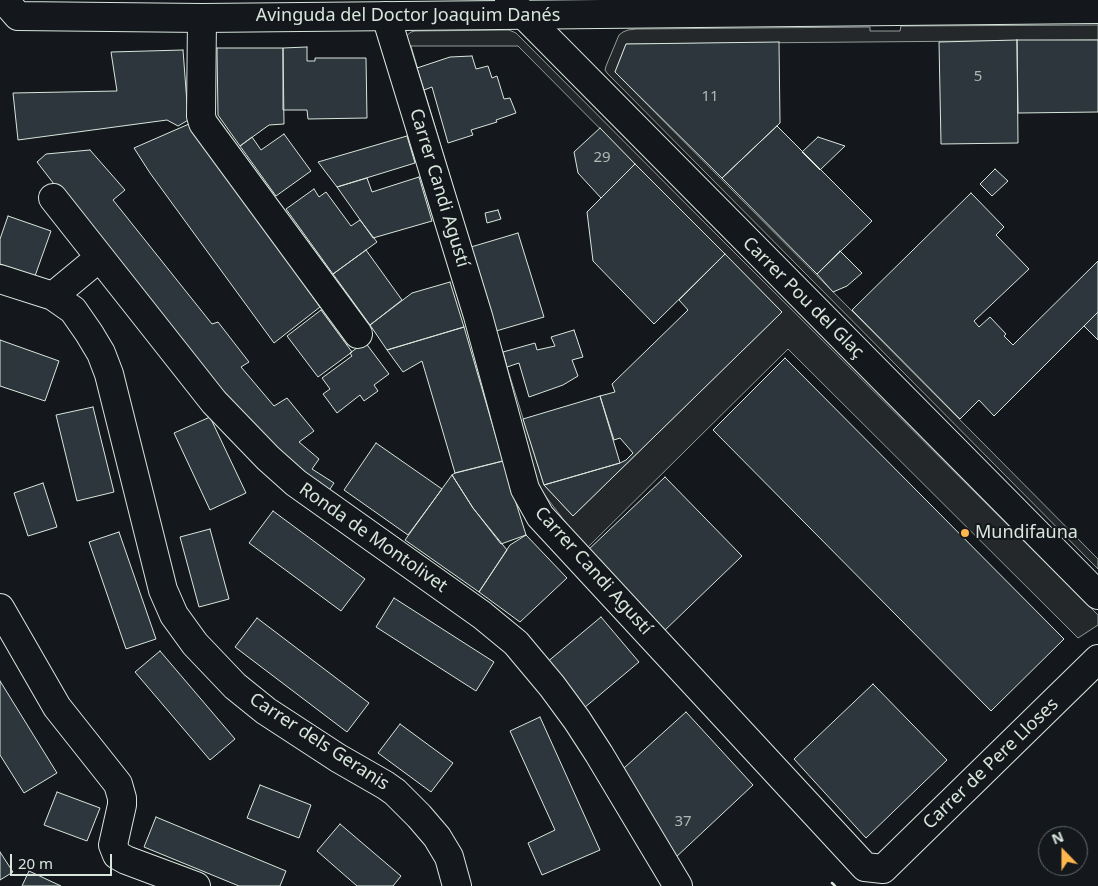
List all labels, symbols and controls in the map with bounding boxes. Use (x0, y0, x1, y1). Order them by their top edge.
street label: Avinguda del Doctor Joaquim Danés (256, 5, 560, 27)
house number: 5 (974, 68, 982, 86)
house number: 11 (701, 88, 719, 106)
street label: Carrer Candi Agustí (405, 106, 473, 270)
house number: 29 (593, 149, 611, 167)
street label: Carrer Pou del Glaç (738, 233, 868, 363)
street label: Ronda de Montolivet (295, 479, 451, 597)
street label: Carrer Candi Agustí (530, 503, 656, 639)
place label: Mundifauna (975, 522, 1078, 544)
marker: Mundifauna (959, 527, 971, 539)
street label: Carrer dels Geranis (245, 689, 393, 795)
street label: Carrer de Pere Lloses (919, 694, 1063, 834)
house number: 37 (674, 813, 692, 831)
north arrow (1038, 826, 1088, 876)
text: N (1049, 827, 1066, 849)
scale bar (12, 844, 115, 876)
text: 20 m (18, 853, 53, 873)

